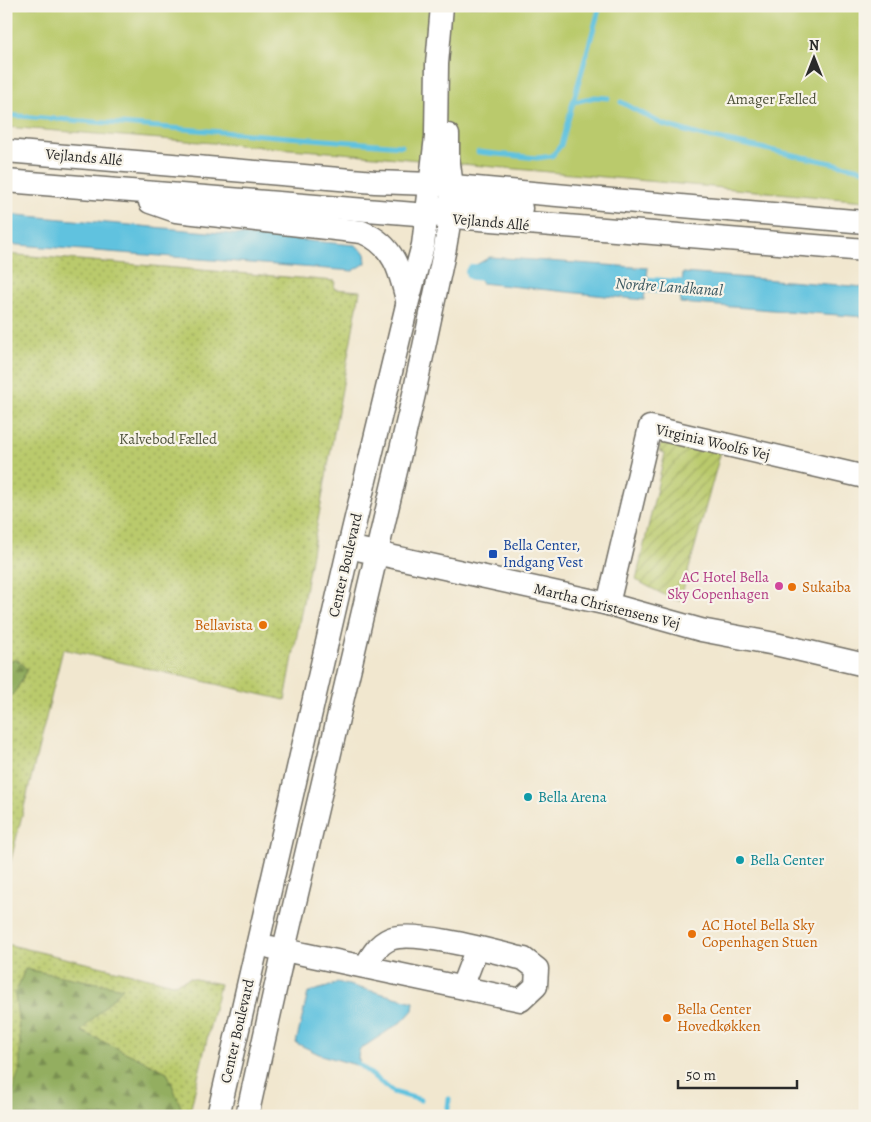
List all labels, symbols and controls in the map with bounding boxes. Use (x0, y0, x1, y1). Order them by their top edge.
north arrow (788, 32, 838, 82)
text: N (809, 36, 819, 55)
park label: Amager Fælled (726, 89, 818, 109)
street label: Vejlands Allé (44, 144, 123, 170)
street label: Vejlands Allé (451, 209, 530, 235)
water label: Nordre Landkanal (614, 272, 724, 302)
street label: Virginia Woolfs Vej (653, 419, 772, 465)
park label: Kalvebod Fælled (119, 429, 218, 449)
street label: Center Boulevard (323, 510, 367, 619)
place label: Bella Center, Indgang Vest (503, 535, 583, 572)
marker: Bella Center, Indgang Vest (487, 548, 499, 560)
place label: AC Hotel Bella Sky Copenhagen (667, 567, 769, 604)
place label: Sukaiba (802, 577, 851, 597)
street label: Martha Christensens Vej (532, 578, 682, 634)
marker: AC Hotel Bella Sky Copenhagen (773, 580, 785, 592)
marker: Sukaiba (786, 581, 798, 593)
place label: Bellavista (195, 615, 253, 635)
marker: Bellavista (257, 619, 269, 631)
place label: Bella Arena (538, 787, 607, 807)
marker: Bella Arena (522, 791, 534, 803)
place label: Bella Center (750, 850, 825, 870)
marker: Bella Center (734, 854, 746, 866)
place label: AC Hotel Bella Sky Copenhagen Stuen (701, 915, 818, 952)
marker: AC Hotel Bella Sky Copenhagen Stuen (686, 928, 698, 940)
street label: Center Boulevard (215, 976, 259, 1085)
place label: Bella Center Hovedkøkken (677, 999, 761, 1036)
marker: Bella Center Hovedkøkken (661, 1012, 673, 1024)
scale bar (678, 1057, 797, 1089)
text: 50 m (686, 1065, 716, 1085)

